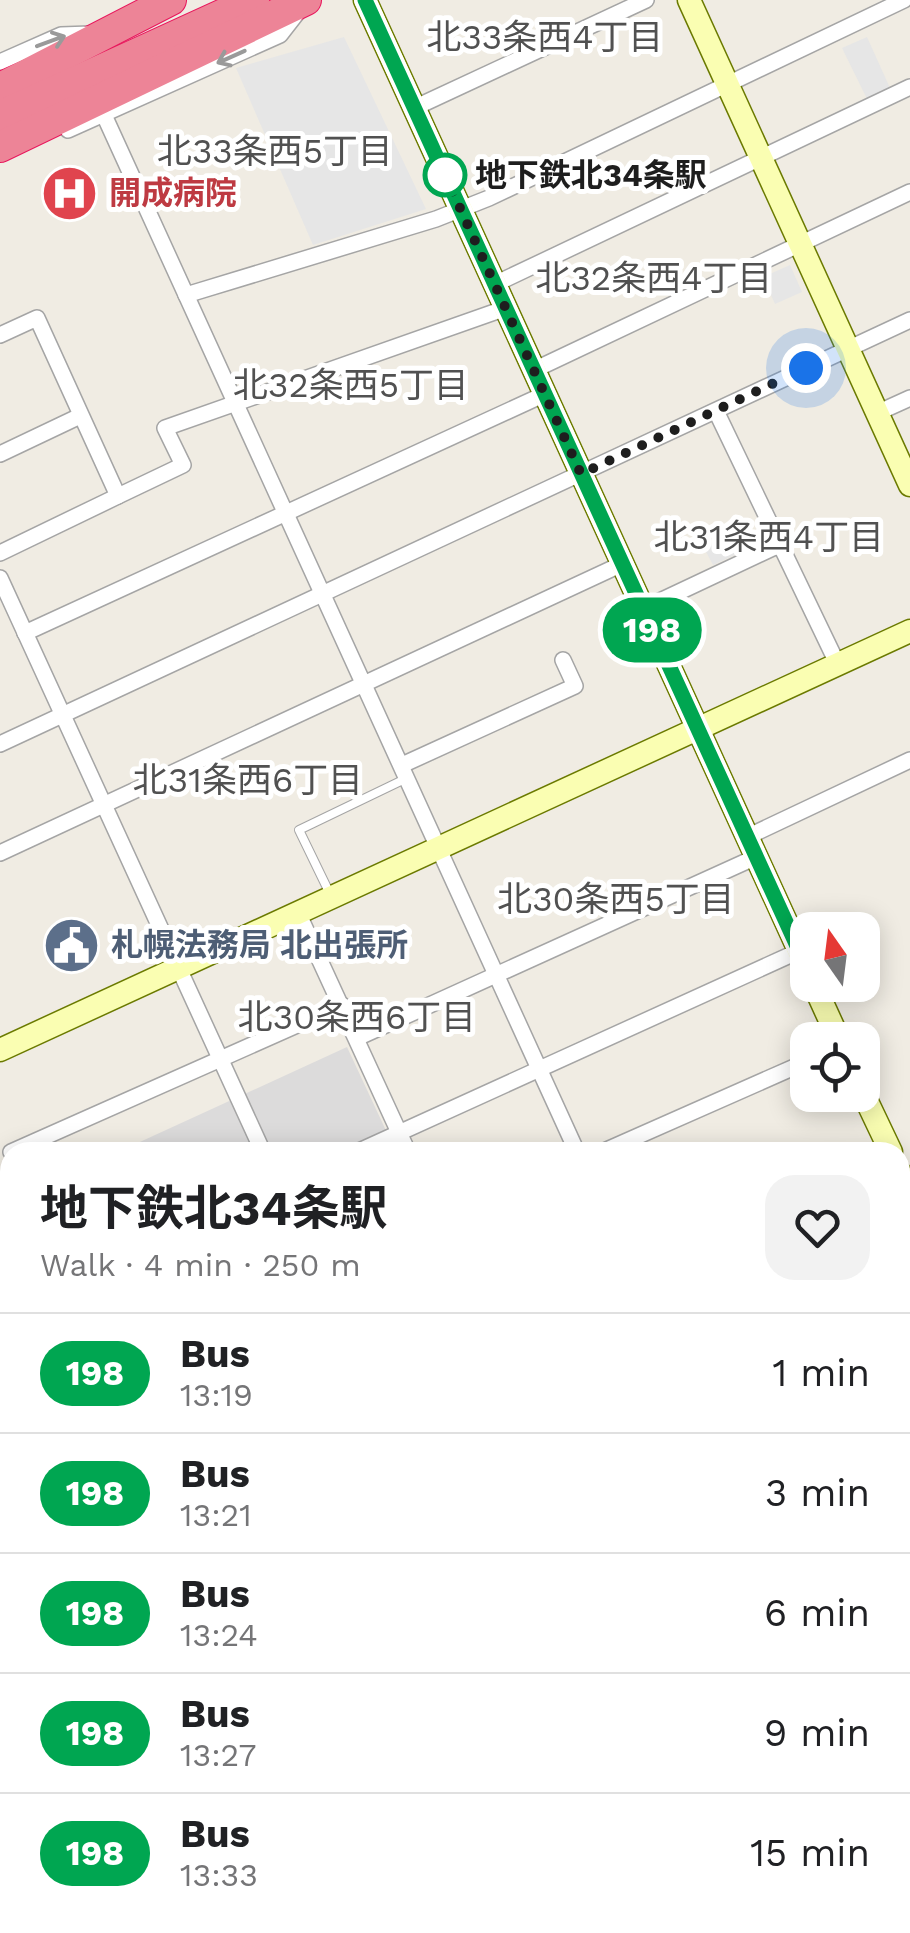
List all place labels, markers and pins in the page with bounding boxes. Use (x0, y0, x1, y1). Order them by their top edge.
marker: 地下鉄北34条駅 (424, 154, 466, 196)
place label: 地下鉄北34条駅 (475, 156, 707, 194)
hospital icon: 開成病院 (40, 163, 100, 223)
place label: 開成病院 (109, 174, 237, 212)
public building icon: 札幌法務局 北出張所 (42, 915, 102, 975)
place label: 札幌法務局 北出張所 (111, 926, 408, 964)

